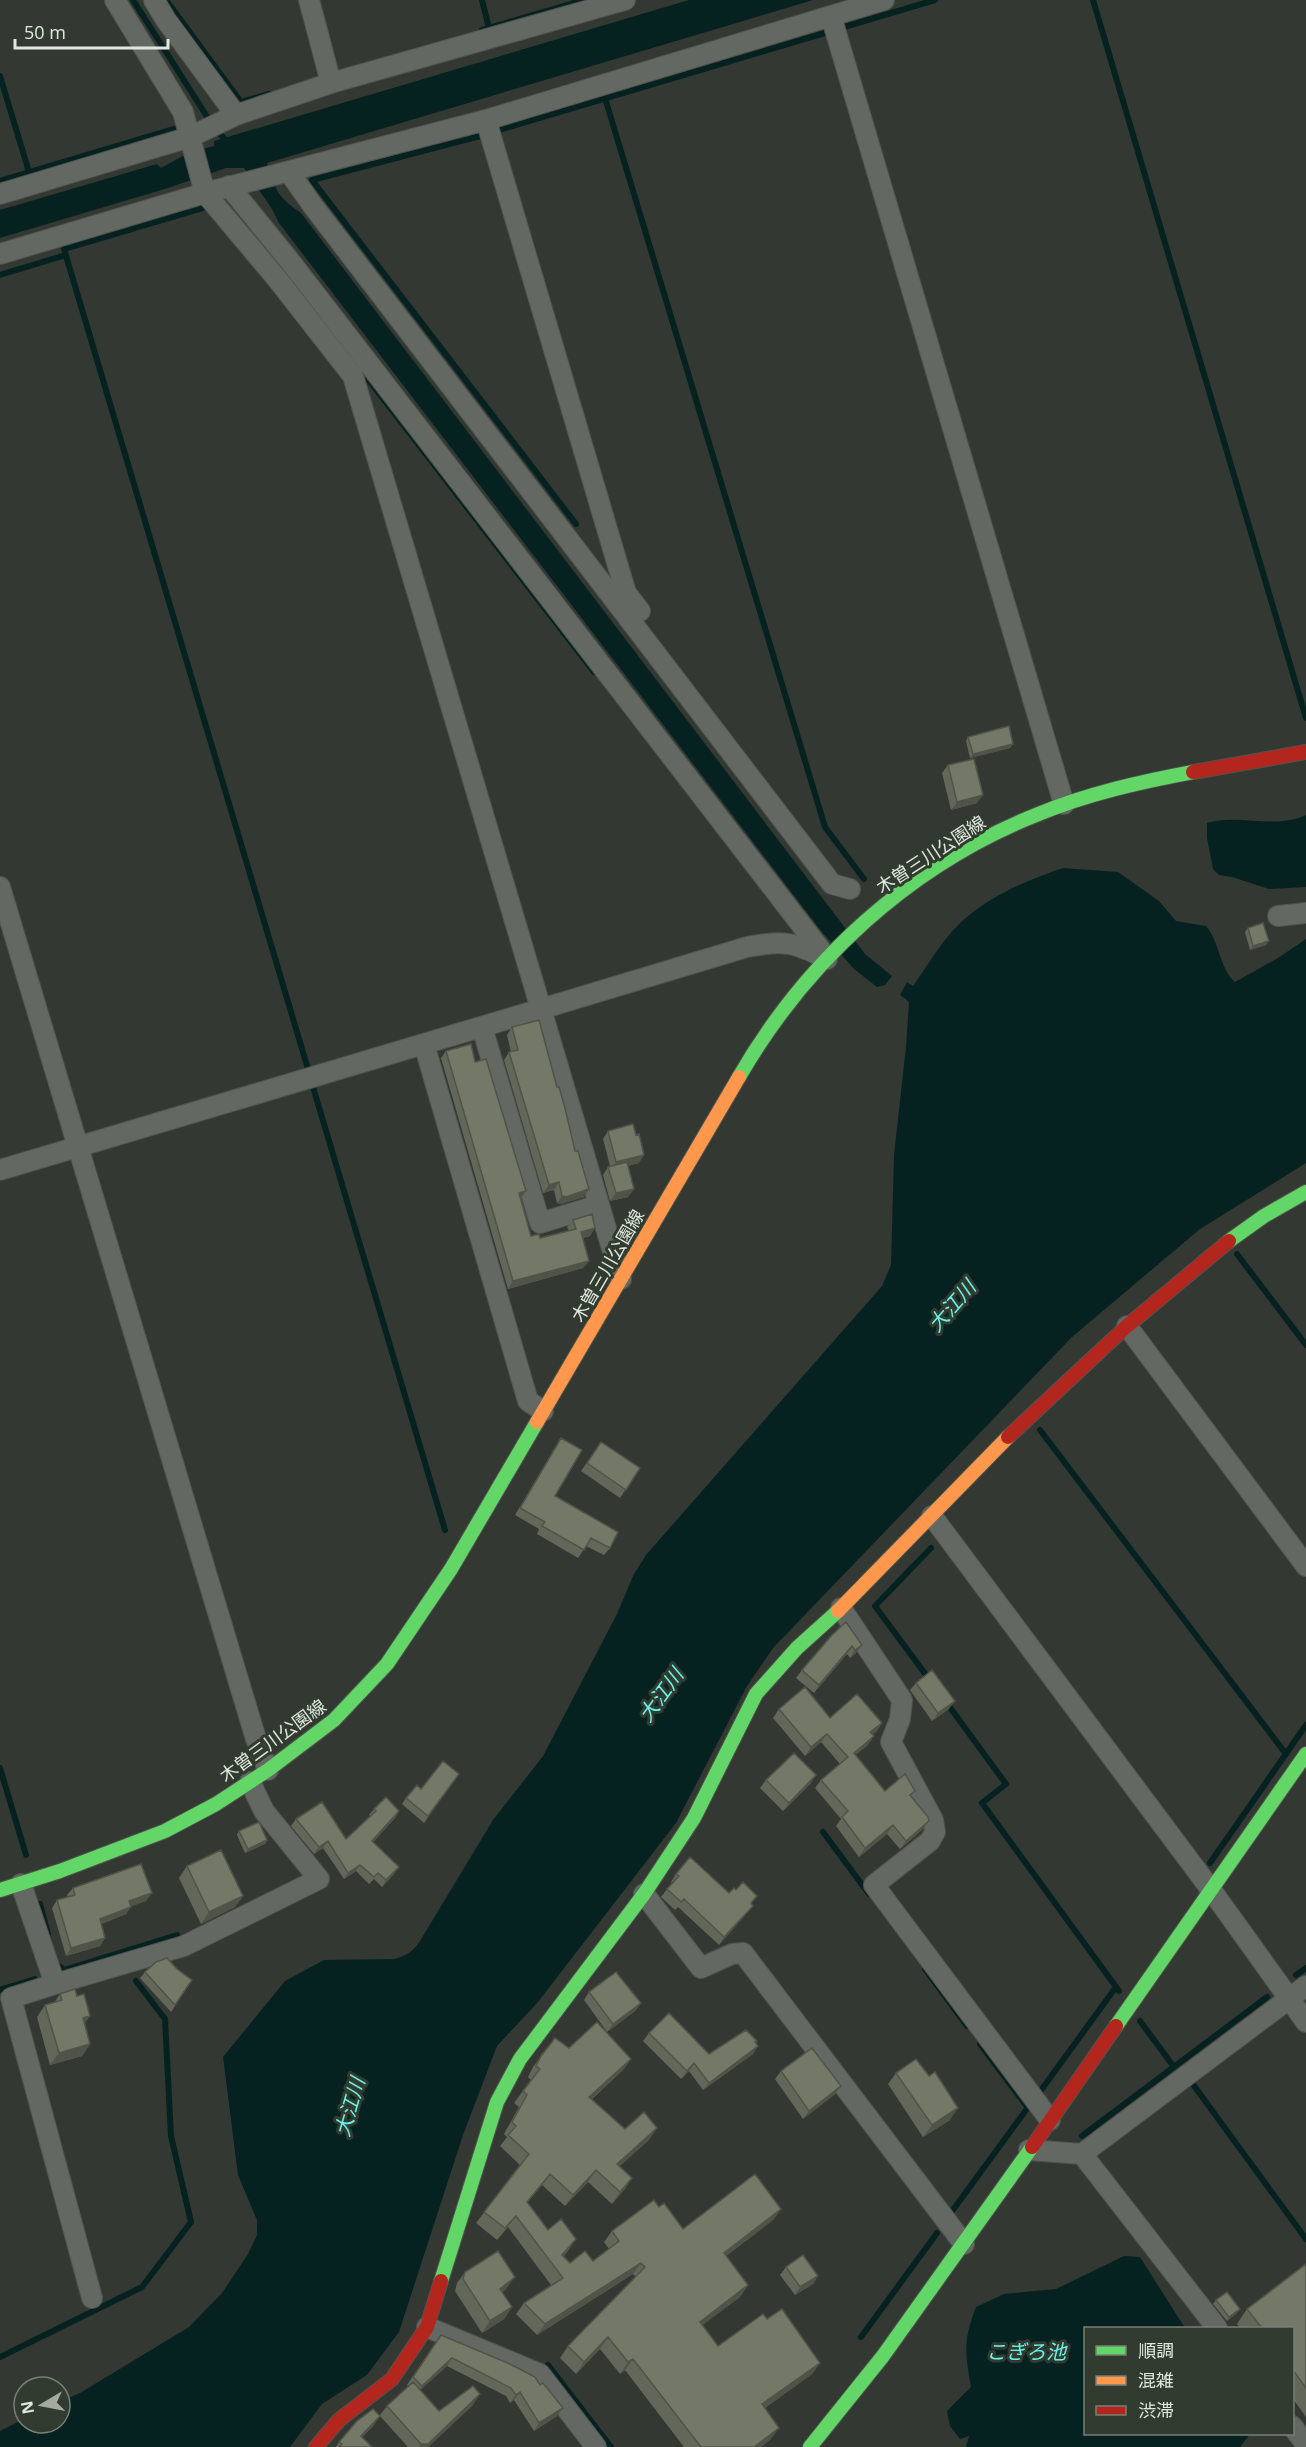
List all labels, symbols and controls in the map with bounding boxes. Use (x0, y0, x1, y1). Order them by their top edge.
scale bar (15, 12, 168, 50)
text: 50 m (24, 20, 66, 44)
street label: 木曽三川公園線 (871, 810, 990, 899)
street label: 木曽三川公園線 (565, 1205, 649, 1326)
water label: 大江川 (922, 1273, 983, 1337)
water label: 大江川 (632, 1661, 690, 1727)
street label: 木曽三川公園線 (214, 1693, 330, 1787)
water label: 大江川 (328, 2072, 371, 2139)
legend (1084, 2327, 1294, 2435)
water label: こぎろ池 (986, 2338, 1068, 2365)
text: 順調 (1138, 2338, 1174, 2362)
text: 混雑 (1138, 2368, 1174, 2392)
north arrow (12, 2375, 72, 2435)
text: 渋滞 (1138, 2398, 1174, 2422)
text: N (15, 2399, 39, 2416)

